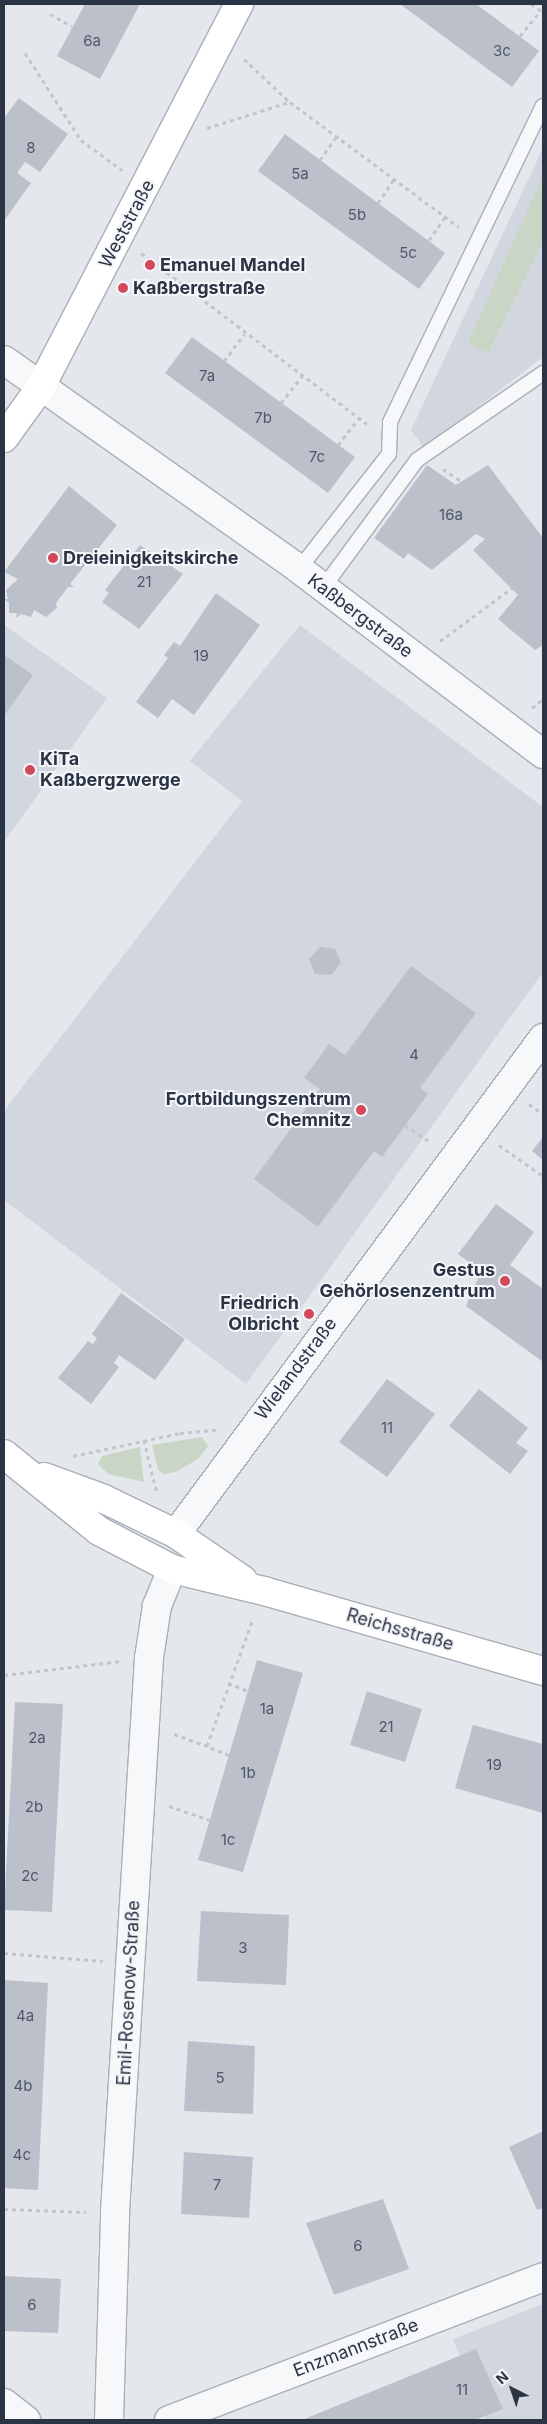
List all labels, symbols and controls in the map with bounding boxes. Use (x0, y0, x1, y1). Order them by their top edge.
house number: 6a (83, 32, 101, 50)
house number: 3c (493, 42, 511, 60)
house number: 8 (26, 139, 36, 157)
house number: 5a (291, 165, 309, 183)
street label: Weststraße (95, 176, 159, 272)
house number: 5b (348, 206, 366, 224)
house number: 5c (399, 244, 417, 262)
place label: Emanuel Mandel (160, 254, 305, 276)
marker: Emanuel Mandel (144, 259, 156, 271)
place label: Kaßbergstraße (133, 277, 265, 299)
marker: Kaßbergstraße (117, 282, 129, 294)
house number: 7a (199, 367, 215, 385)
house number: 7b (254, 409, 272, 427)
house number: 7c (309, 448, 325, 466)
house number: 16a (439, 506, 463, 524)
place label: Dreieinigkeitskirche (63, 547, 238, 569)
marker: Dreieinigkeitskirche (47, 552, 59, 564)
street label: Kaßbergstraße (303, 569, 417, 663)
house number: 21 (136, 573, 152, 591)
house number: 19 (193, 647, 209, 665)
place label: KiTa Kaßbergzwerge (40, 749, 181, 792)
marker: KiTa Kaßbergzwerge (24, 764, 36, 776)
house number: 4 (409, 1046, 419, 1064)
place label: Fortbildungszentrum Chemnitz (166, 1089, 351, 1132)
marker: Fortbildungszentrum Chemnitz (355, 1104, 367, 1116)
place label: Gestus Gehörlosenzentrum (320, 1260, 495, 1302)
marker: Gestus Gehörlosenzentrum (499, 1275, 511, 1287)
place label: Friedrich Olbricht (220, 1293, 299, 1336)
marker: Friedrich Olbricht (303, 1308, 315, 1320)
street label: Wielandstraße (250, 1314, 342, 1424)
house number: 11 (381, 1419, 393, 1437)
street label: Reichsstraße (344, 1604, 456, 1656)
house number: 1a (260, 1700, 274, 1718)
house number: 21 (378, 1718, 394, 1736)
house number: 2a (28, 1729, 46, 1747)
house number: 19 (486, 1756, 502, 1774)
house number: 1b (240, 1764, 256, 1782)
house number: 2b (25, 1798, 43, 1816)
house number: 1c (221, 1831, 235, 1849)
house number: 2c (21, 1867, 39, 1885)
street label: Emil-Rosenow-Straße (113, 1900, 145, 2086)
house number: 3 (238, 1939, 248, 1957)
house number: 4a (16, 2007, 34, 2025)
house number: 5 (215, 2069, 225, 2087)
house number: 4b (14, 2077, 32, 2095)
house number: 4c (13, 2146, 31, 2164)
house number: 7 (213, 2176, 221, 2194)
house number: 6 (353, 2237, 363, 2255)
house number: 6 (27, 2296, 37, 2314)
street label: Enzmannstraße (290, 2314, 422, 2382)
north arrow (487, 2364, 537, 2414)
text: N (492, 2367, 511, 2387)
house number: 11 (456, 2381, 468, 2399)

